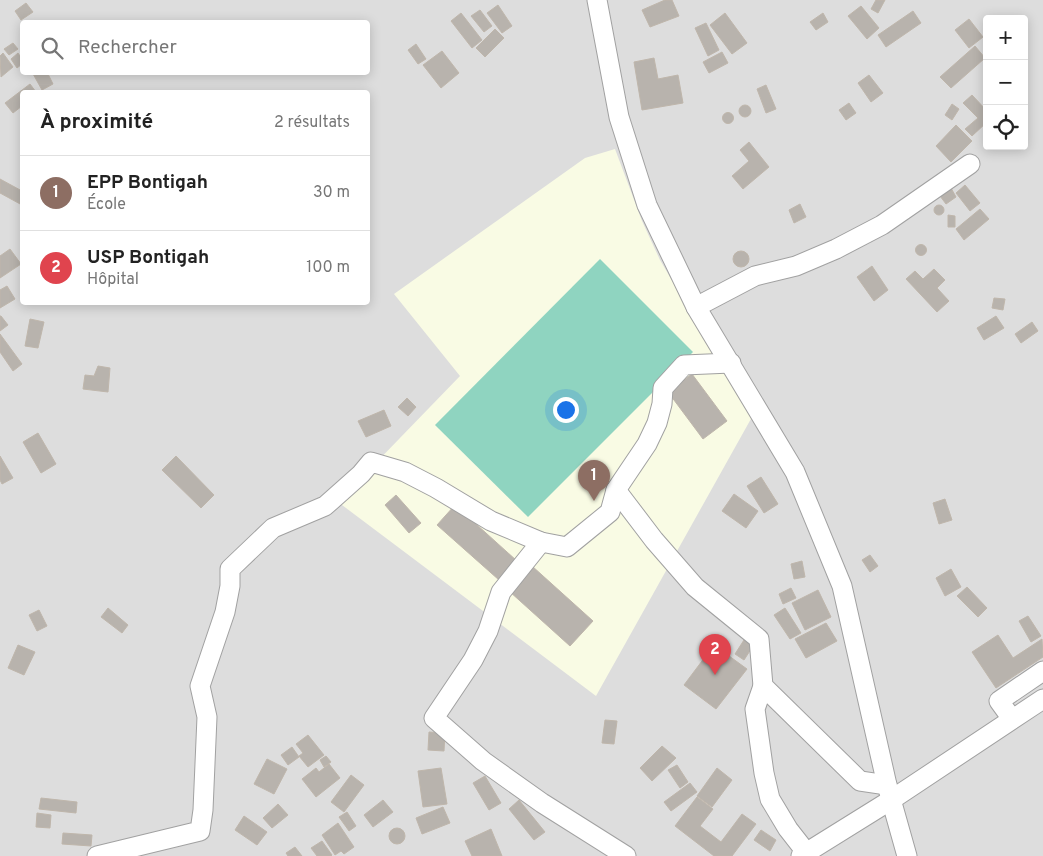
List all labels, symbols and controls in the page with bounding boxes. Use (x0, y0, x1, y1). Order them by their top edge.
map controls (983, 15, 1028, 150)
button: + (983, 15, 1028, 60)
search box (20, 20, 370, 75)
icon: search (38, 34, 66, 62)
text: Rechercher (78, 36, 177, 60)
button: − (983, 60, 1028, 105)
button: locate (983, 105, 1028, 150)
text: À proximité (40, 109, 153, 136)
text: 2 résultats (274, 113, 350, 133)
text: EPP Bontigah (87, 171, 208, 195)
text: 1 (53, 183, 59, 203)
text: 30 m (313, 183, 350, 203)
text: École (87, 195, 126, 215)
text: USP Bontigah (87, 246, 209, 270)
text: 2 (51, 258, 61, 278)
text: 100 m (306, 258, 350, 278)
text: Hôpital (87, 270, 139, 290)
your location (553, 397, 579, 423)
pin: 1 (578, 460, 610, 501)
pin: 2 (699, 634, 731, 675)

